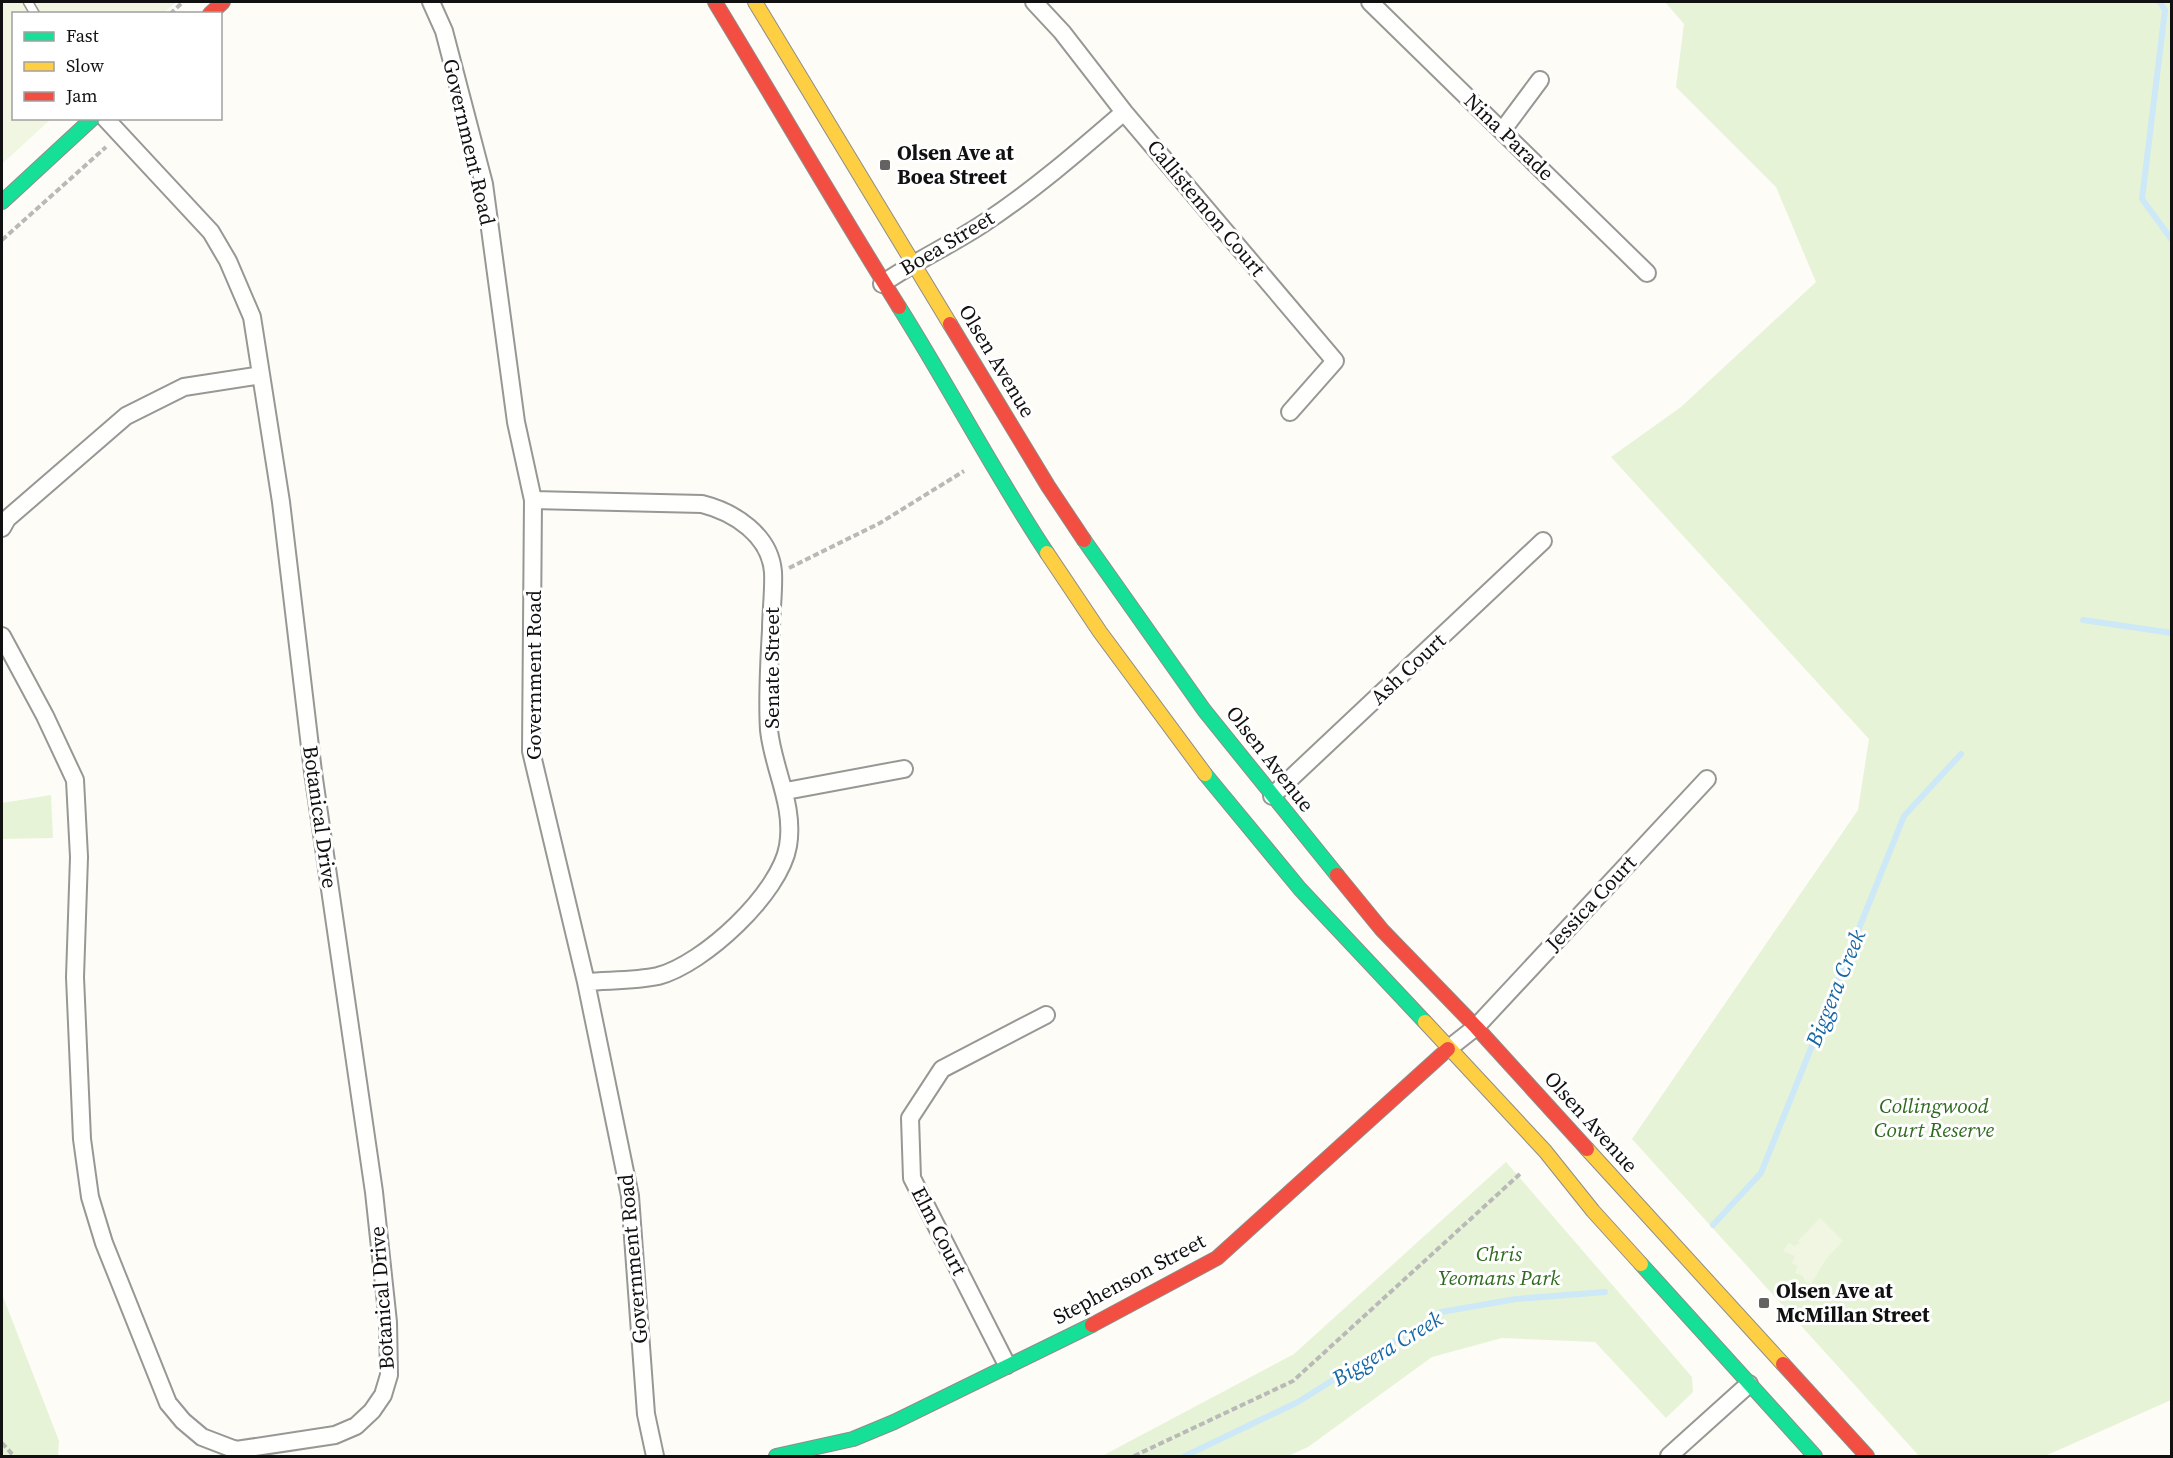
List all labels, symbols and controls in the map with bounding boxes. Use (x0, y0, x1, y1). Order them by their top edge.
legend (12, 12, 222, 120)
text: Fast (66, 23, 99, 48)
text: Slow (66, 53, 104, 78)
street label: Government Road (436, 56, 503, 228)
text: Jam (65, 83, 98, 108)
street label: Nina Parade (1458, 86, 1561, 187)
street label: Callistemon Court (1141, 133, 1272, 282)
place label: Olsen Ave at Boea Street (897, 138, 1014, 191)
marker: Olsen Ave at Boea Street (878, 158, 892, 172)
street label: Boea Street (894, 203, 999, 282)
street label: Olsen Avenue (952, 299, 1043, 423)
street label: Government Road (519, 590, 548, 760)
street label: Senate Street (757, 607, 786, 729)
street label: Ash Court (1364, 626, 1452, 711)
street label: Olsen Avenue (1220, 700, 1321, 818)
street label: Botanical Drive (296, 744, 345, 890)
street label: Jessica Court (1538, 848, 1643, 958)
water label: Biggera Creek (1798, 924, 1872, 1052)
street label: Olsen Avenue (1538, 1065, 1645, 1179)
park label: Collingwood Court Reserve (1874, 1091, 1994, 1144)
street label: Government Road (611, 1173, 654, 1345)
street label: Elm Court (905, 1182, 974, 1280)
street label: Botanical Drive (362, 1225, 401, 1371)
street label: Stephenson Street (1048, 1226, 1210, 1331)
park label: Chris Yeomans Park (1438, 1239, 1560, 1292)
place label: Olsen Ave at McMillan Street (1776, 1276, 1930, 1329)
marker: Olsen Ave at McMillan Street (1757, 1296, 1771, 1310)
water label: Biggera Creek (1325, 1303, 1448, 1393)

